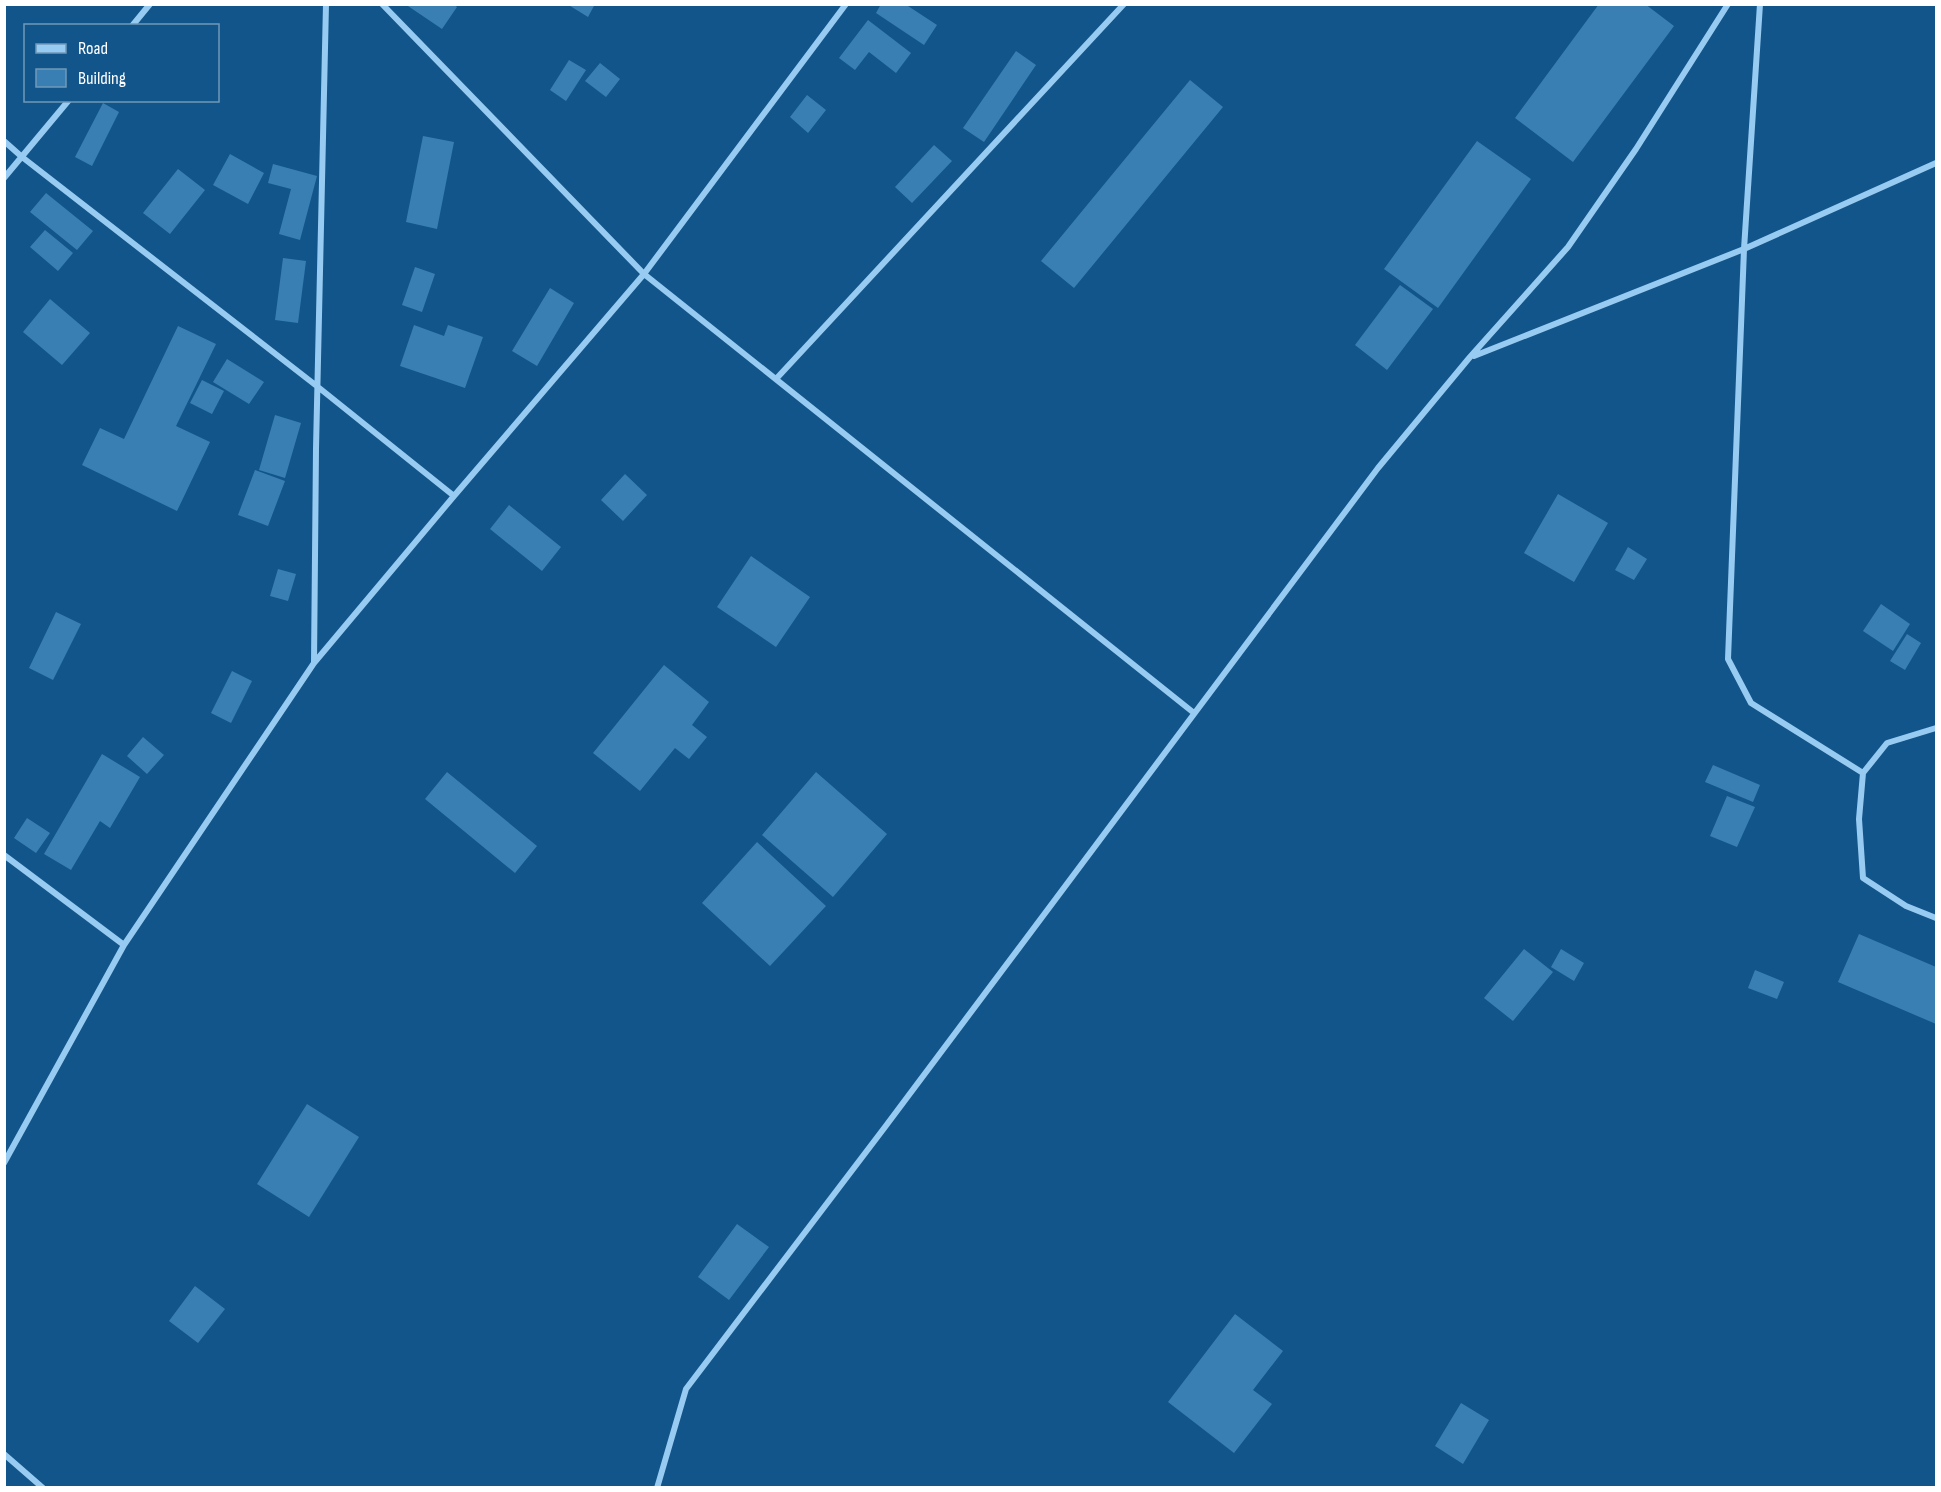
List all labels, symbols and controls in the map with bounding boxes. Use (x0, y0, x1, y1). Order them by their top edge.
legend (24, 24, 219, 102)
text: Road (78, 38, 108, 59)
text: Building (78, 68, 126, 89)

